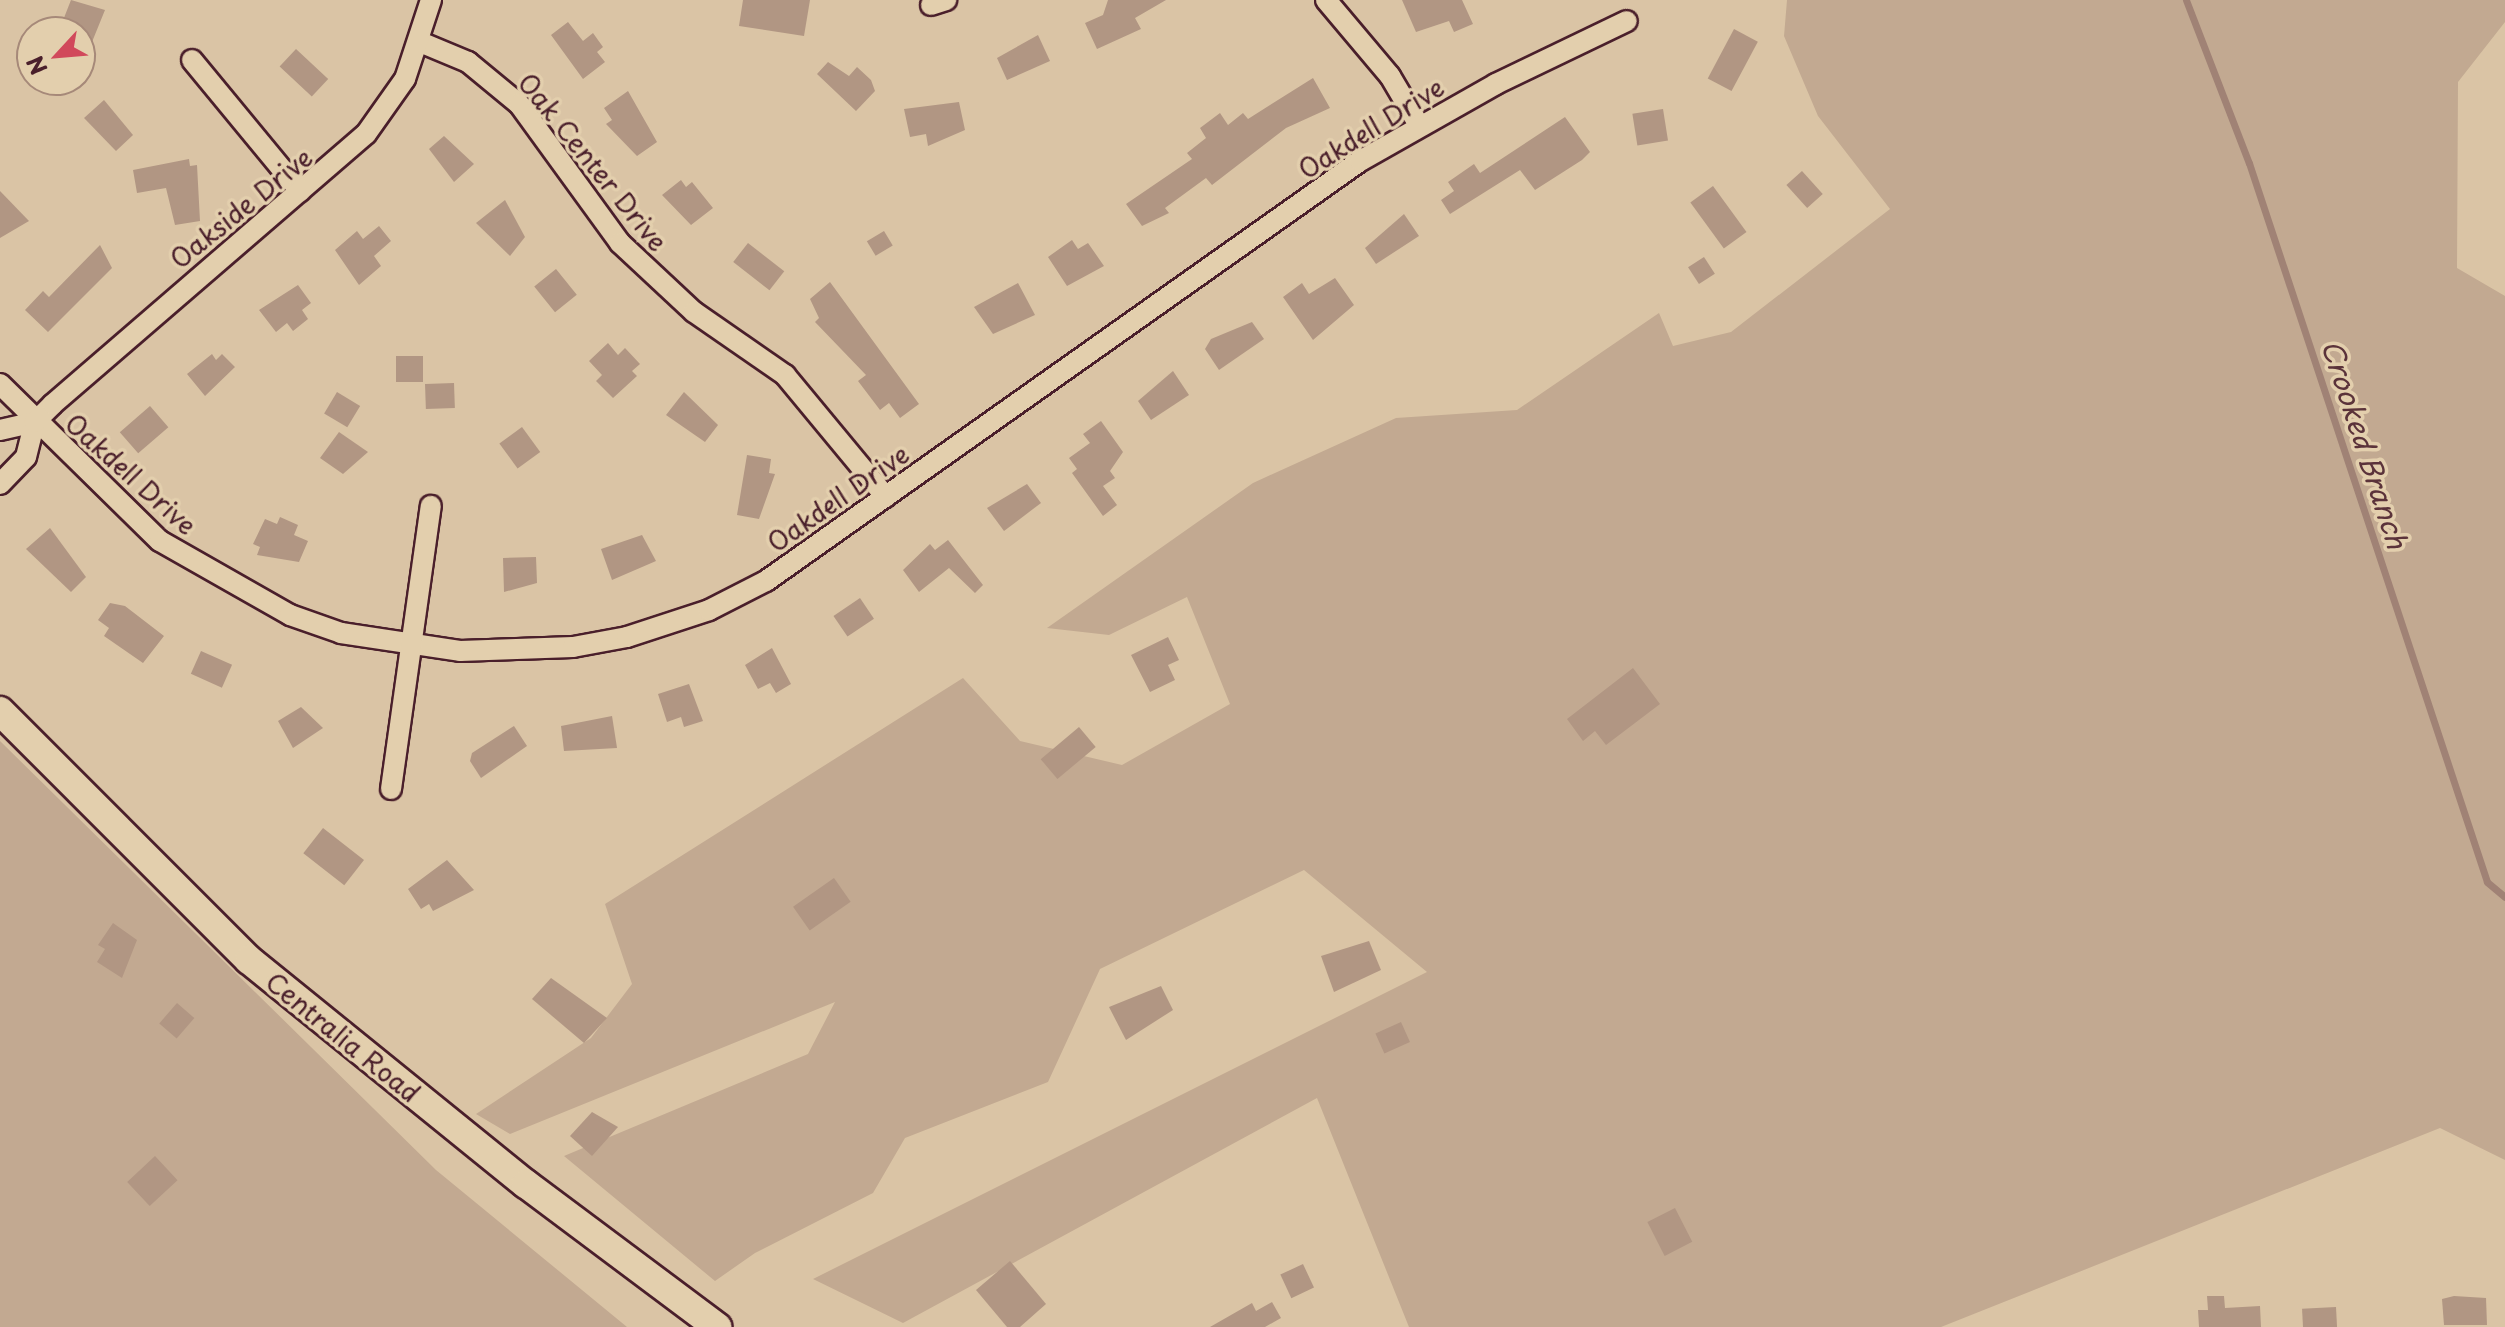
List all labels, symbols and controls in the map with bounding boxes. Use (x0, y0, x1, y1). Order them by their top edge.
north arrow (16, 16, 96, 96)
text: N (17, 51, 54, 81)
street label: Oak Center Drive (511, 66, 675, 258)
street label: Oakdell Drive (1292, 71, 1450, 185)
street label: Oakside Drive (164, 141, 318, 275)
water label: Crooked Branch (2315, 335, 2415, 553)
street label: Oakdell Drive (59, 407, 203, 541)
street label: Oakdell Drive (761, 437, 915, 559)
street label: Centralia Road (260, 966, 426, 1108)

